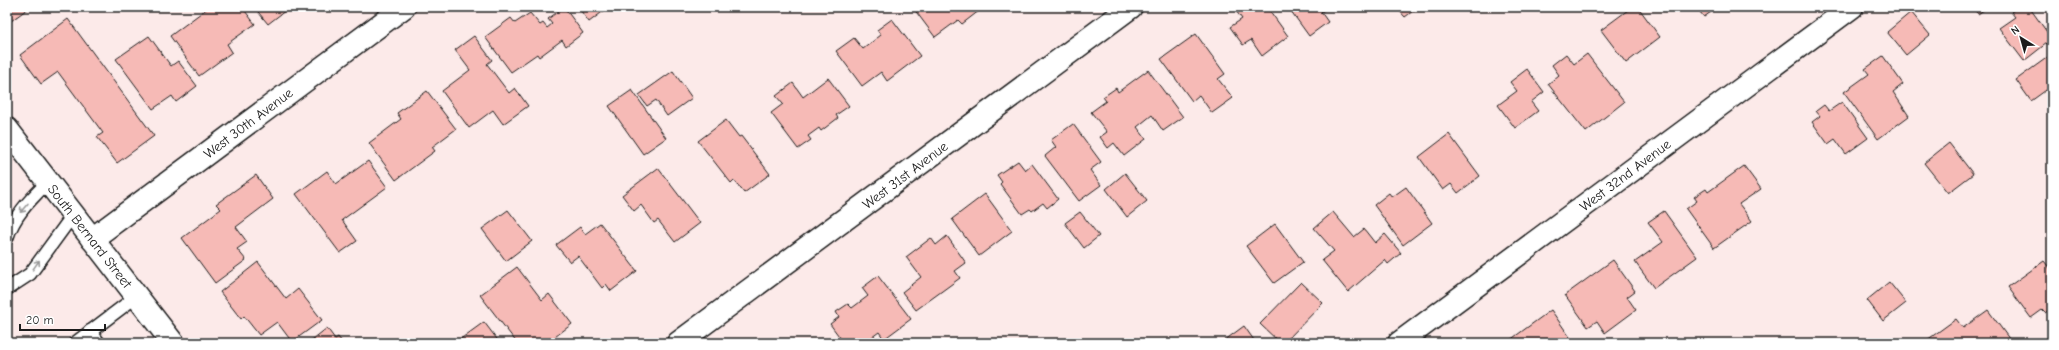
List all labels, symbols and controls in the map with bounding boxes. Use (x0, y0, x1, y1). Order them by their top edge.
north arrow (2001, 18, 2041, 58)
text: N (2009, 23, 2022, 38)
street label: West 30th Avenue (200, 84, 296, 162)
street label: West 32nd Avenue (1576, 136, 1674, 215)
street label: West 31st Avenue (859, 138, 951, 213)
street label: South Bernard Street (44, 181, 136, 292)
one-way arrow (19, 202, 28, 213)
one-way arrow (32, 259, 41, 270)
scale bar (20, 306, 105, 332)
text: 20 m (26, 313, 54, 327)

